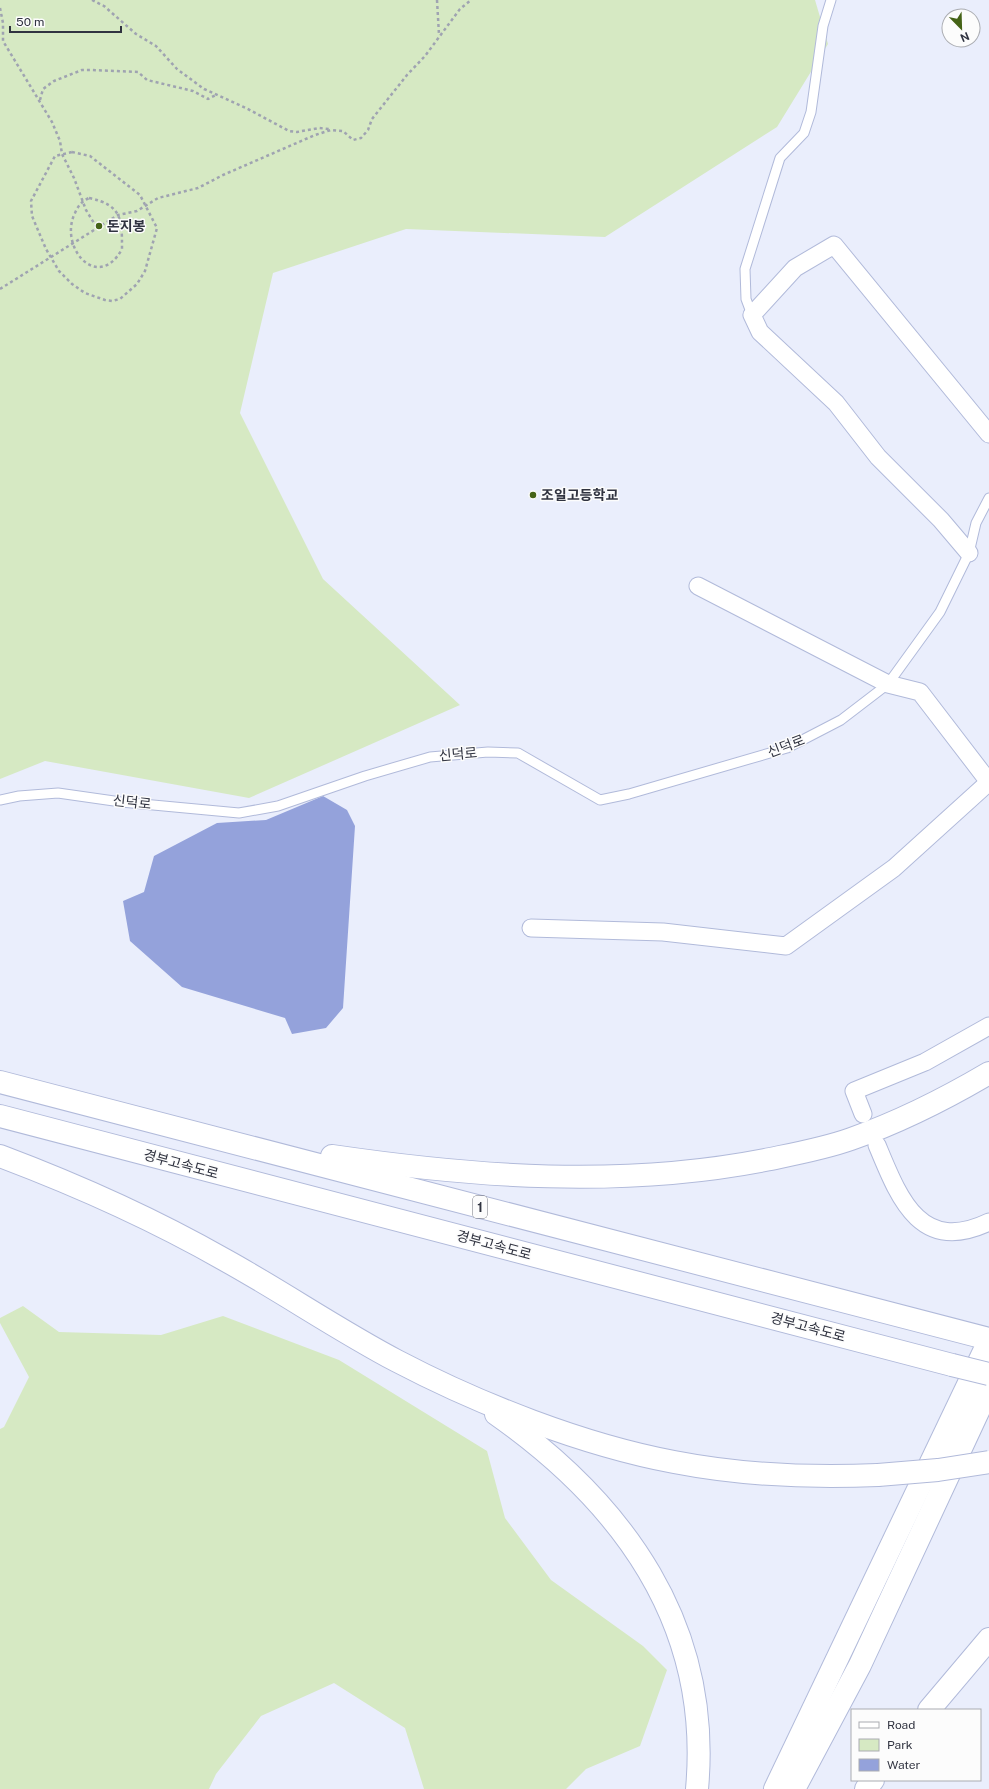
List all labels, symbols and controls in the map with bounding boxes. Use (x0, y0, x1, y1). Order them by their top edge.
scale bar (10, 8, 121, 34)
north arrow (941, 8, 981, 48)
text: 50 m (16, 15, 44, 29)
text: N (959, 30, 971, 44)
place label: 돈지봉 (107, 218, 146, 234)
marker: 돈지봉 (94, 221, 104, 231)
place label: 조일고등학교 (541, 487, 618, 503)
marker: 조일고등학교 (528, 490, 538, 500)
street label: 신덕로 (765, 732, 807, 760)
street label: 신덕로 (438, 744, 478, 764)
street label: 신덕로 (112, 792, 152, 812)
street label: 경부고속도로 (142, 1146, 221, 1182)
road number: 1 (473, 1196, 487, 1218)
street label: 경부고속도로 (455, 1227, 534, 1263)
street label: 경부고속도로 (769, 1309, 848, 1345)
legend (851, 1709, 981, 1781)
text: Road (887, 1718, 915, 1732)
text: Park (887, 1738, 913, 1752)
text: Water (887, 1758, 921, 1772)

